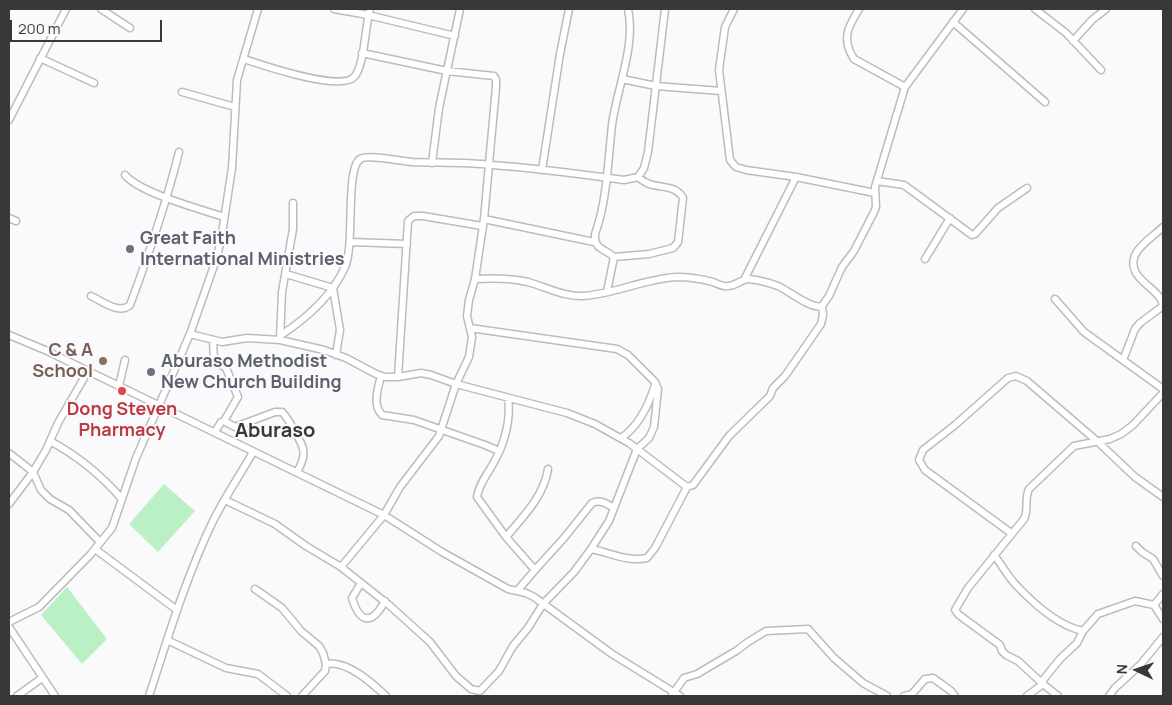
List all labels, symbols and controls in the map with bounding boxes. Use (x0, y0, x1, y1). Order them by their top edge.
scale bar (12, 10, 165, 42)
text: 200 m (18, 18, 61, 39)
place label: Great Faith International Ministries (140, 228, 345, 270)
marker: Great Faith International Ministries (124, 243, 136, 255)
place label: C & A School (32, 340, 93, 382)
place label: Aburaso Methodist New Church Building (161, 351, 342, 394)
marker: C & A School (97, 355, 109, 367)
marker: Aburaso Methodist New Church Building (145, 366, 157, 378)
marker: Dong Steven Pharmacy (116, 385, 128, 397)
place label: Dong Steven Pharmacy (67, 399, 177, 442)
district label: Aburaso (235, 419, 315, 443)
north arrow (1112, 645, 1162, 695)
text: N (1112, 664, 1131, 675)

